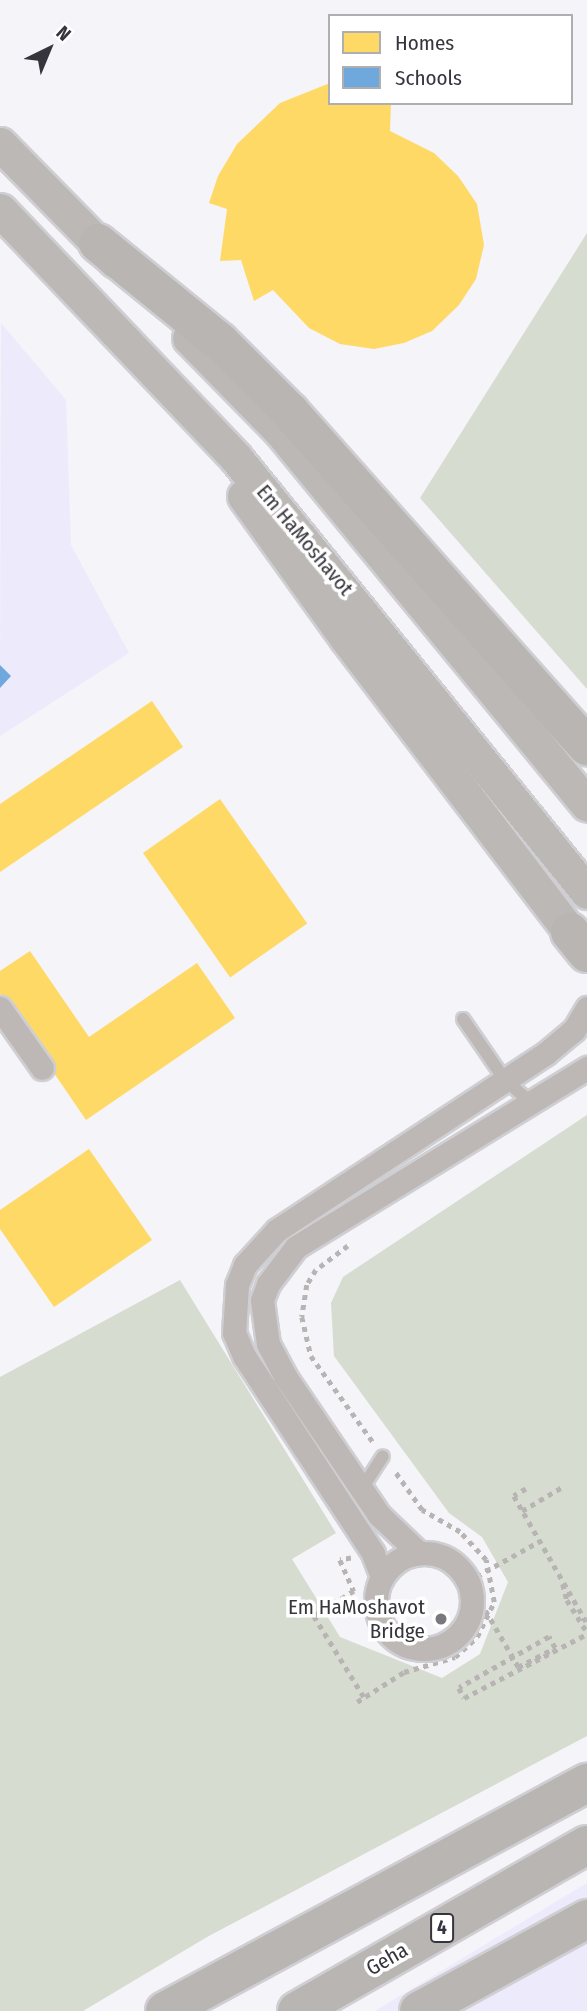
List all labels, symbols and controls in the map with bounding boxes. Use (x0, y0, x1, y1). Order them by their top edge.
north arrow (14, 14, 84, 84)
legend (328, 14, 573, 105)
text: N (52, 21, 76, 46)
text: Homes (395, 30, 454, 56)
text: Schools (395, 65, 462, 91)
street label: Em HaMoshavot (251, 479, 359, 601)
place label: Em HaMoshavot Bridge (288, 1594, 425, 1644)
marker: Em HaMoshavot Bridge (431, 1609, 451, 1629)
road number: 4 (430, 1912, 454, 1944)
street label: Geha (362, 1937, 412, 1981)

